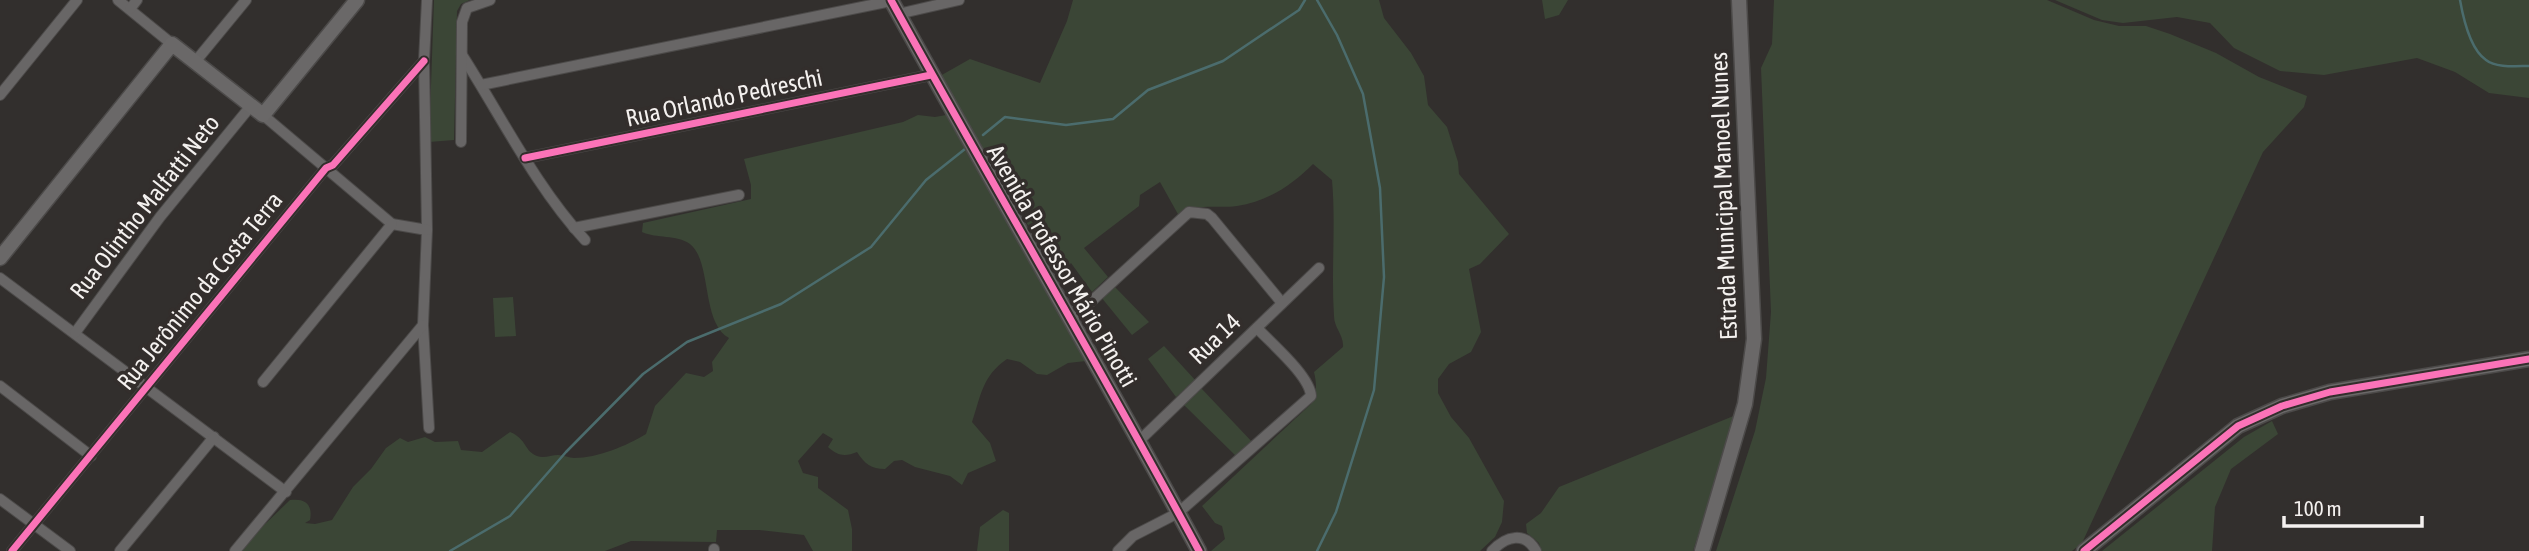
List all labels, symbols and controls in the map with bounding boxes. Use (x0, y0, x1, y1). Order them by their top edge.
street label: Estrada Municipal Manoel Nunes (1705, 52, 1742, 340)
street label: Rua Orlando Pedreschi (623, 63, 825, 132)
street label: Rua Olintho Malfatti Neto (64, 109, 225, 304)
street label: Avenida Professor Mário Pinotti (982, 140, 1143, 392)
street label: Rua Jerônimo da Costa Terra (112, 186, 288, 395)
street label: Rua 14 (1183, 308, 1246, 369)
scale bar (2284, 484, 2422, 528)
text: 100 m (2294, 496, 2342, 520)

